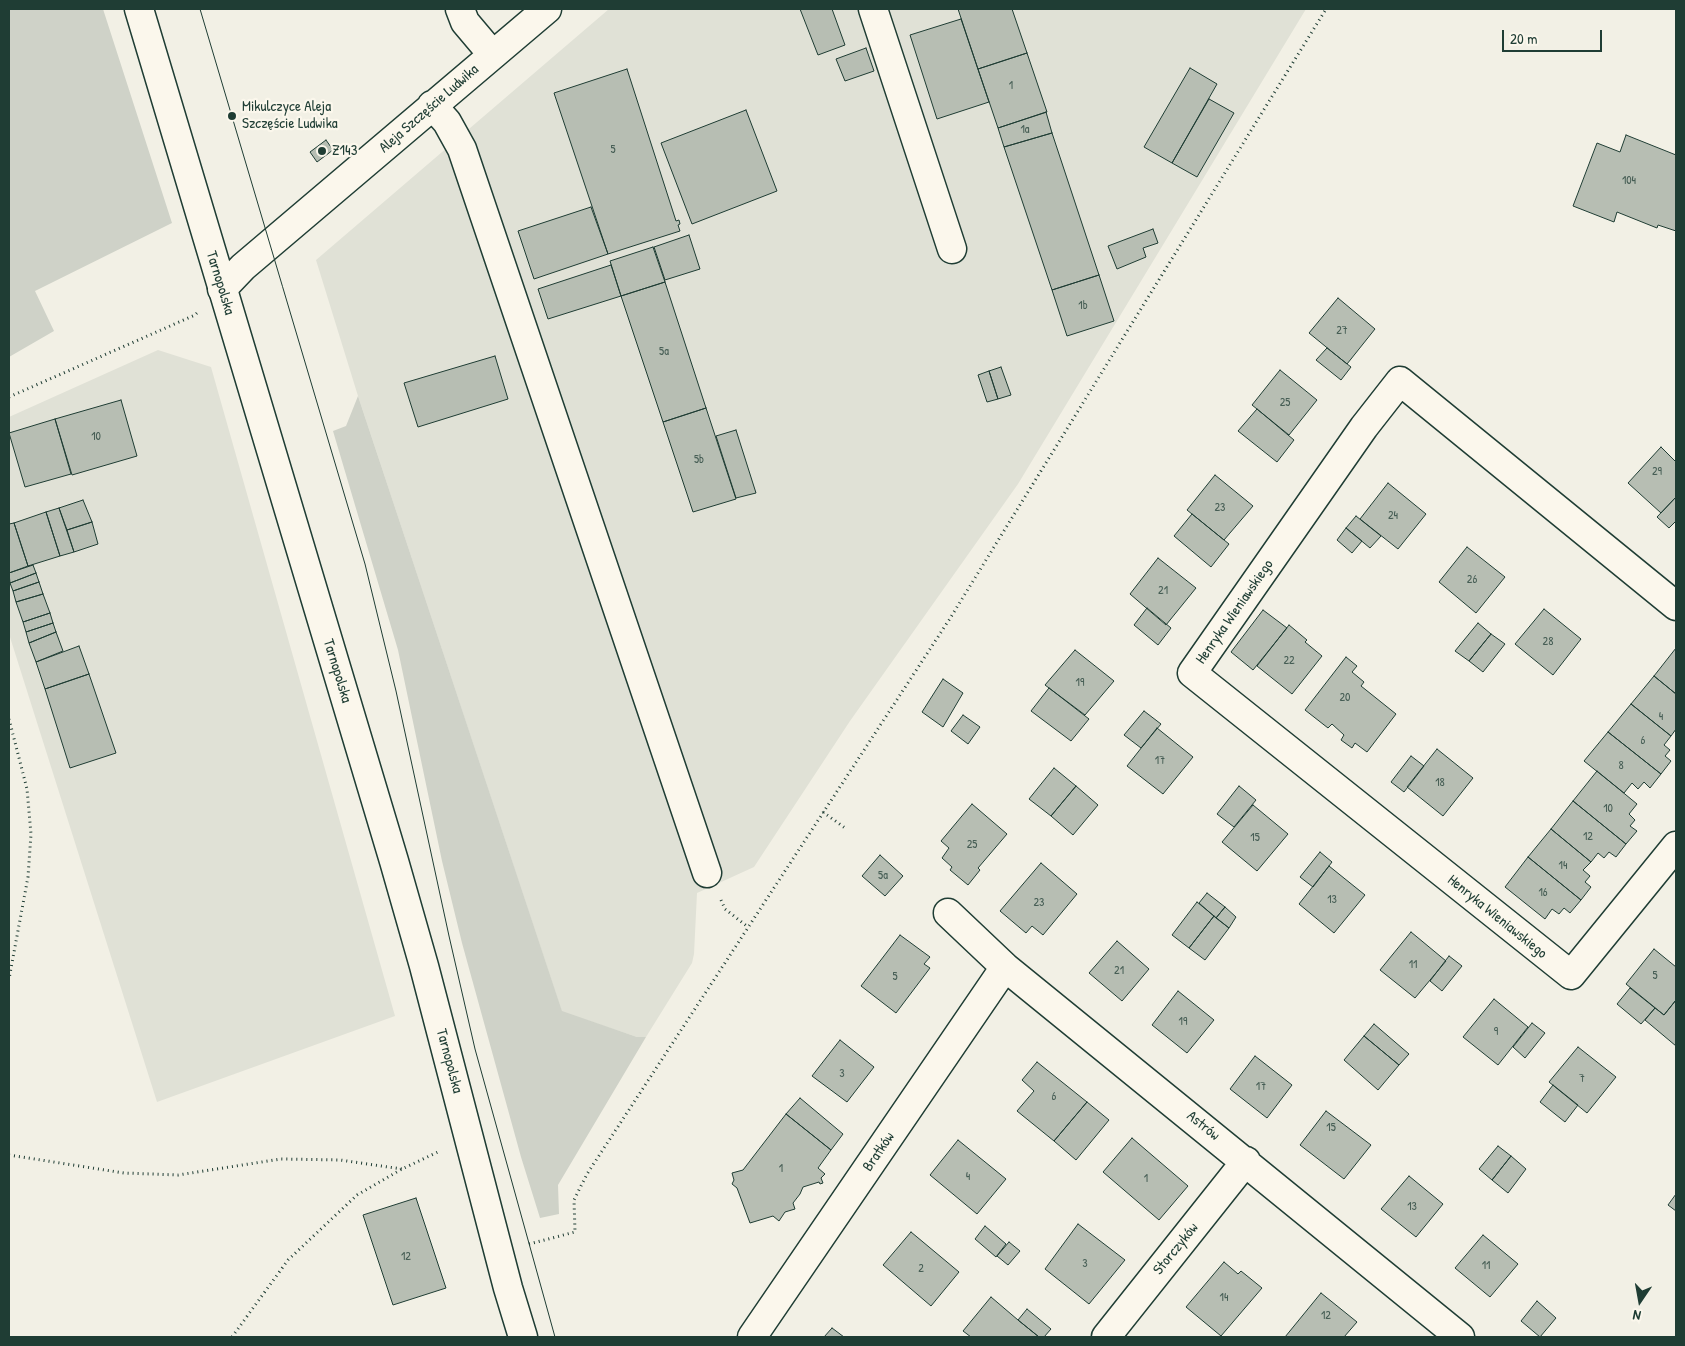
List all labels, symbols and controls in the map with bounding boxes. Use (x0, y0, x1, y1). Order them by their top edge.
scale bar (1505, 20, 1605, 52)
text: 20 m (1510, 28, 1537, 49)
street label: Aleja Szczęście Ludwika (376, 61, 482, 157)
house number: 1 (1009, 79, 1013, 93)
place label: Mikulczyce Aleja Szczęście Ludwika (242, 98, 338, 133)
marker: Mikulczyce Aleja Szczęście Ludwika (226, 110, 238, 122)
house number: 1a (1020, 123, 1030, 137)
place label: Z143 (332, 142, 357, 160)
house number: 5 (610, 143, 616, 157)
marker: Z143 (316, 145, 328, 157)
house number: 104 (1622, 174, 1636, 188)
street label: Tarnopolska (202, 249, 238, 317)
house number: 1b (1078, 299, 1088, 313)
house number: 27 (1336, 324, 1348, 338)
house number: 5a (659, 345, 669, 359)
house number: 25 (1280, 396, 1290, 410)
house number: 10 (91, 430, 101, 444)
house number: 5b (694, 453, 704, 467)
house number: 29 (1652, 465, 1662, 479)
house number: 23 (1215, 501, 1225, 515)
house number: 24 (1388, 509, 1398, 523)
street label: Henryka Wieniawskiego (1192, 556, 1278, 668)
house number: 26 (1467, 573, 1477, 587)
house number: 21 (1158, 584, 1168, 598)
house number: 28 (1543, 635, 1553, 649)
street label: Tarnopolska (319, 637, 355, 705)
house number: 22 (1283, 654, 1295, 668)
house number: 19 (1076, 676, 1084, 690)
house number: 20 (1340, 691, 1350, 705)
house number: 4 (1659, 710, 1663, 724)
house number: 6 (1641, 734, 1645, 748)
house number: 17 (1155, 754, 1165, 768)
house number: 8 (1618, 759, 1624, 773)
house number: 18 (1435, 776, 1445, 790)
house number: 10 (1603, 802, 1613, 816)
house number: 12 (1583, 830, 1593, 844)
house number: 15 (1250, 831, 1260, 845)
house number: 25 (967, 838, 977, 852)
house number: 14 (1559, 859, 1567, 873)
house number: 5a (878, 869, 888, 883)
street label: Henryka Wieniawskiego (1444, 871, 1550, 963)
house number: 16 (1538, 886, 1548, 900)
house number: 13 (1327, 893, 1337, 907)
house number: 23 (1034, 896, 1044, 910)
house number: 11 (1409, 958, 1417, 972)
house number: 21 (1114, 964, 1124, 978)
house number: 5 (1652, 969, 1658, 983)
house number: 5 (892, 970, 898, 984)
house number: 19 (1179, 1015, 1187, 1029)
house number: 9 (1494, 1025, 1498, 1039)
street label: Tarnopolska (432, 1027, 466, 1095)
house number: 3 (839, 1067, 845, 1081)
house number: 7 (1579, 1072, 1585, 1086)
house number: 17 (1256, 1080, 1266, 1094)
house number: 6 (1052, 1090, 1056, 1104)
street label: Astrów (1183, 1107, 1223, 1145)
house number: 15 (1326, 1121, 1336, 1135)
street label: Bratków (859, 1129, 899, 1175)
house number: 1 (779, 1162, 783, 1176)
house number: 4 (966, 1170, 970, 1184)
house number: 1 (1144, 1172, 1148, 1186)
house number: 13 (1407, 1200, 1417, 1214)
street label: Storczyków (1150, 1219, 1202, 1279)
house number: 12 (401, 1250, 411, 1264)
house number: 3 (1082, 1257, 1088, 1271)
house number: 11 (1482, 1259, 1490, 1273)
house number: 2 (918, 1262, 924, 1276)
north arrow (1615, 1276, 1665, 1326)
house number: 14 (1220, 1291, 1228, 1305)
text: N (1631, 1306, 1642, 1326)
house number: 12 (1321, 1309, 1331, 1323)

